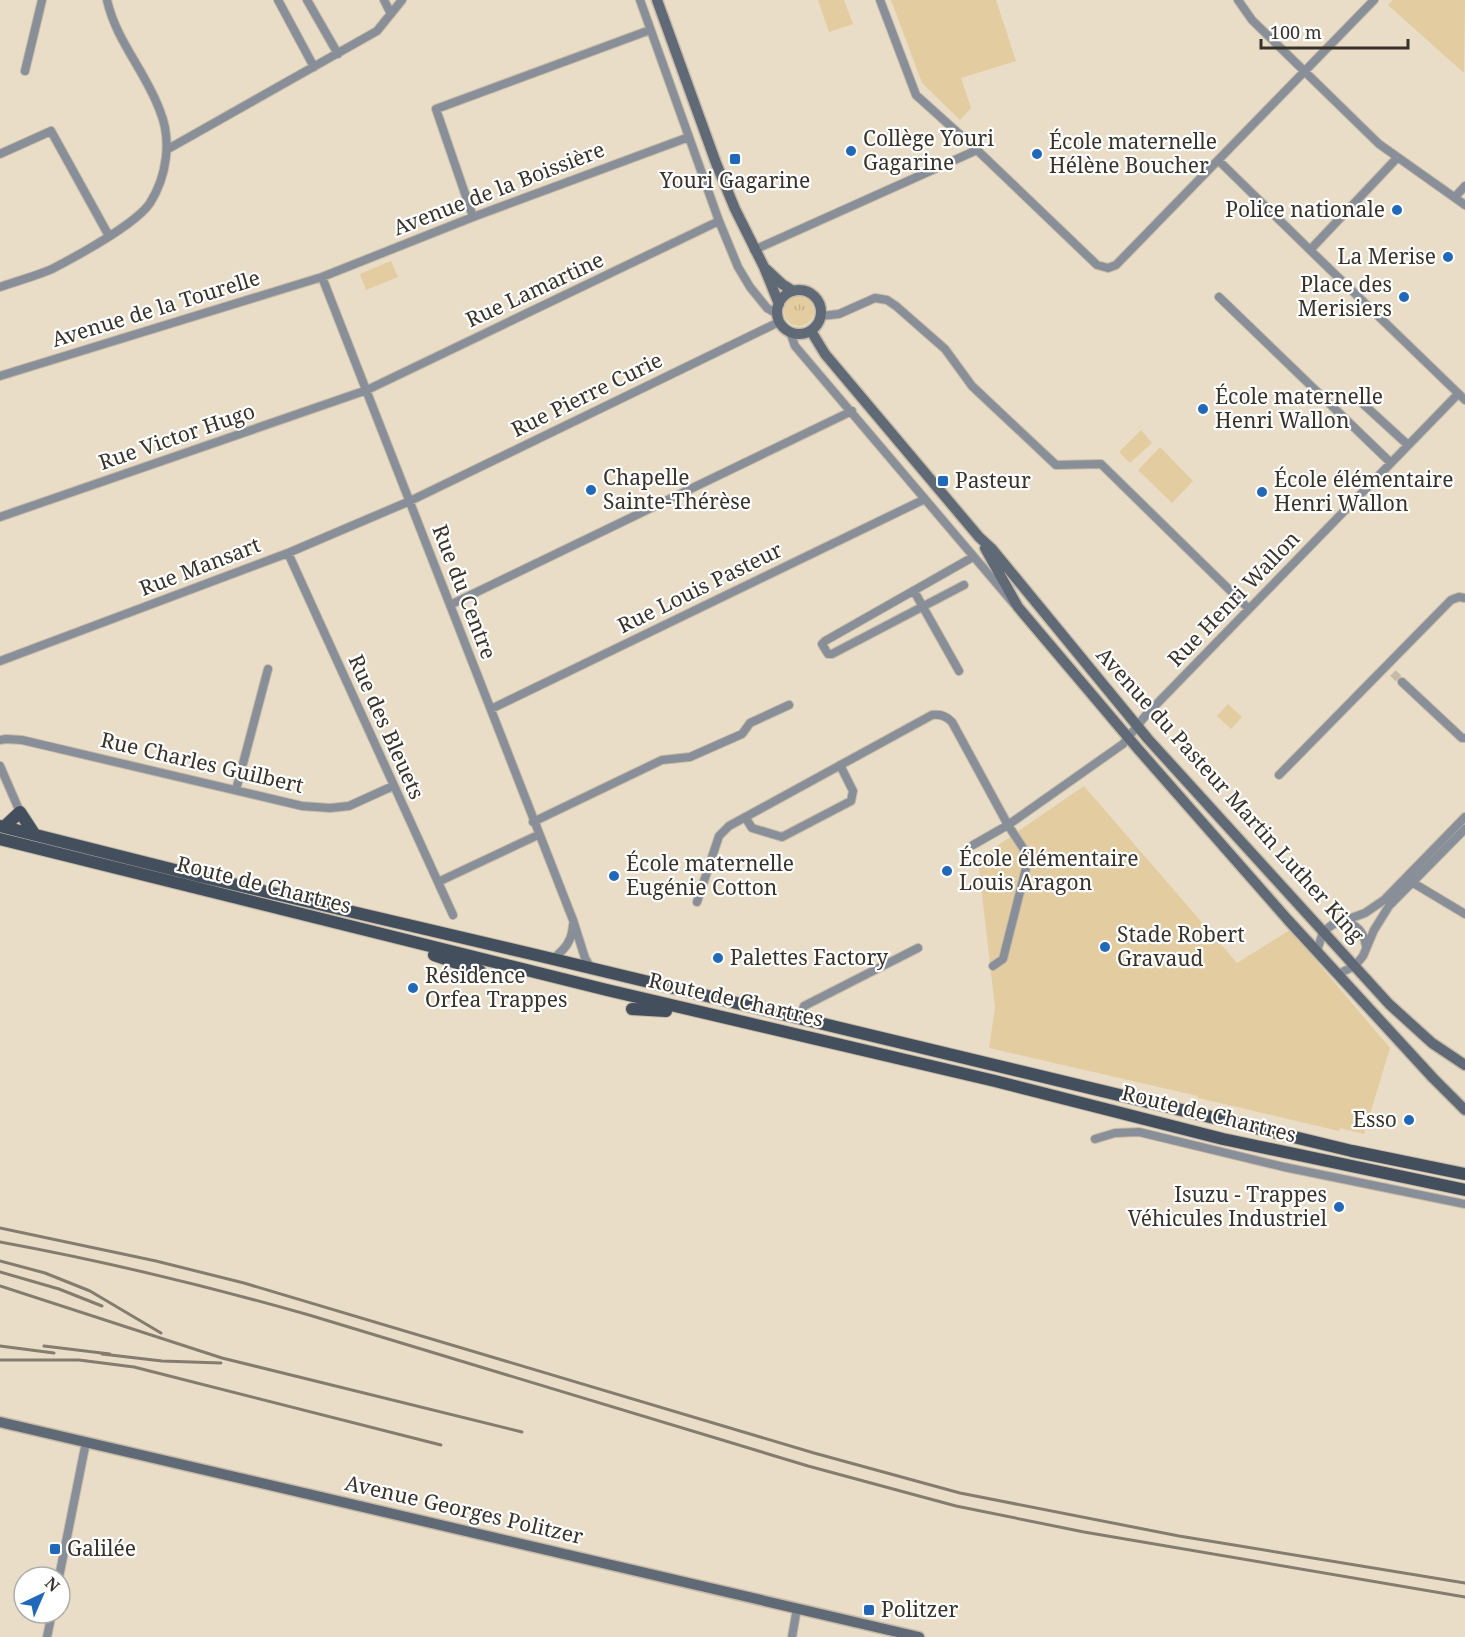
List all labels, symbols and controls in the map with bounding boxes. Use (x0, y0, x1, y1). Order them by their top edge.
scale bar (1261, 12, 1408, 50)
text: 100 m (1270, 20, 1322, 44)
place label: Collège Youri Gagarine (863, 124, 994, 176)
place label: École maternelle Hélène Boucher (1049, 127, 1217, 179)
street label: Avenue de la Boissière (389, 135, 608, 241)
marker: Collège Youri Gagarine (844, 144, 858, 158)
marker: École maternelle Hélène Boucher (1030, 147, 1044, 161)
marker: Youri Gagarine (728, 152, 742, 166)
place label: Youri Gagarine (659, 166, 810, 194)
place label: Police nationale (1225, 195, 1385, 223)
marker: Police nationale (1390, 203, 1404, 217)
place label: La Merise (1337, 242, 1436, 270)
street label: Rue Lamartine (461, 245, 608, 333)
marker: La Merise (1441, 250, 1455, 264)
street label: Avenue de la Tourelle (48, 263, 263, 353)
place label: Place des Merisiers (1298, 270, 1392, 322)
marker: Place des Merisiers (1397, 290, 1411, 304)
street label: Rue Pierre Curie (506, 345, 667, 443)
place label: École maternelle Henri Wallon (1215, 382, 1383, 434)
street label: Rue Victor Hugo (95, 396, 258, 476)
marker: École maternelle Henri Wallon (1196, 402, 1210, 416)
place label: Chapelle Sainte-Thérèse (603, 463, 751, 515)
place label: École élémentaire Henri Wallon (1274, 465, 1453, 517)
place label: Pasteur (955, 466, 1031, 494)
marker: Pasteur (936, 474, 950, 488)
marker: Chapelle Sainte-Thérèse (584, 483, 598, 497)
marker: École élémentaire Henri Wallon (1255, 485, 1269, 499)
street label: Rue du Centre (426, 520, 503, 663)
street label: Rue Henri Wallon (1161, 524, 1305, 672)
street label: Rue Mansart (135, 530, 264, 602)
street label: Rue Louis Pasteur (613, 535, 787, 639)
street label: Avenue du Pasteur Martin Luther King (1091, 641, 1371, 948)
street label: Rue des Bleuets (342, 650, 431, 803)
street label: Rue Charles Guilbert (98, 725, 306, 799)
place label: École élémentaire Louis Aragon (959, 844, 1138, 896)
street label: Route de Chartres (174, 849, 354, 919)
place label: École maternelle Eugénie Cotton (626, 849, 794, 901)
marker: École élémentaire Louis Aragon (940, 864, 954, 878)
marker: École maternelle Eugénie Cotton (607, 869, 621, 883)
place label: Stade Robert Gravaud (1117, 920, 1245, 972)
marker: Stade Robert Gravaud (1098, 940, 1112, 954)
place label: Palettes Factory (730, 943, 888, 971)
marker: Palettes Factory (711, 951, 725, 965)
place label: Résidence Orfea Trappes (425, 961, 567, 1013)
street label: Route de Chartres (646, 965, 827, 1033)
marker: Résidence Orfea Trappes (406, 981, 420, 995)
street label: Route de Chartres (1119, 1078, 1299, 1148)
place label: Esso (1353, 1105, 1397, 1133)
marker: Esso (1402, 1113, 1416, 1127)
place label: Isuzu - Trappes Véhicules Industriel (1128, 1180, 1327, 1232)
marker: Isuzu - Trappes Véhicules Industriel (1332, 1200, 1346, 1214)
street label: Avenue Georges Politzer (342, 1468, 586, 1550)
place label: Galilée (67, 1534, 136, 1562)
marker: Galilée (48, 1542, 62, 1556)
north arrow (12, 1565, 72, 1625)
text: N (40, 1572, 65, 1597)
place label: Politzer (881, 1595, 958, 1623)
marker: Politzer (862, 1603, 876, 1617)

